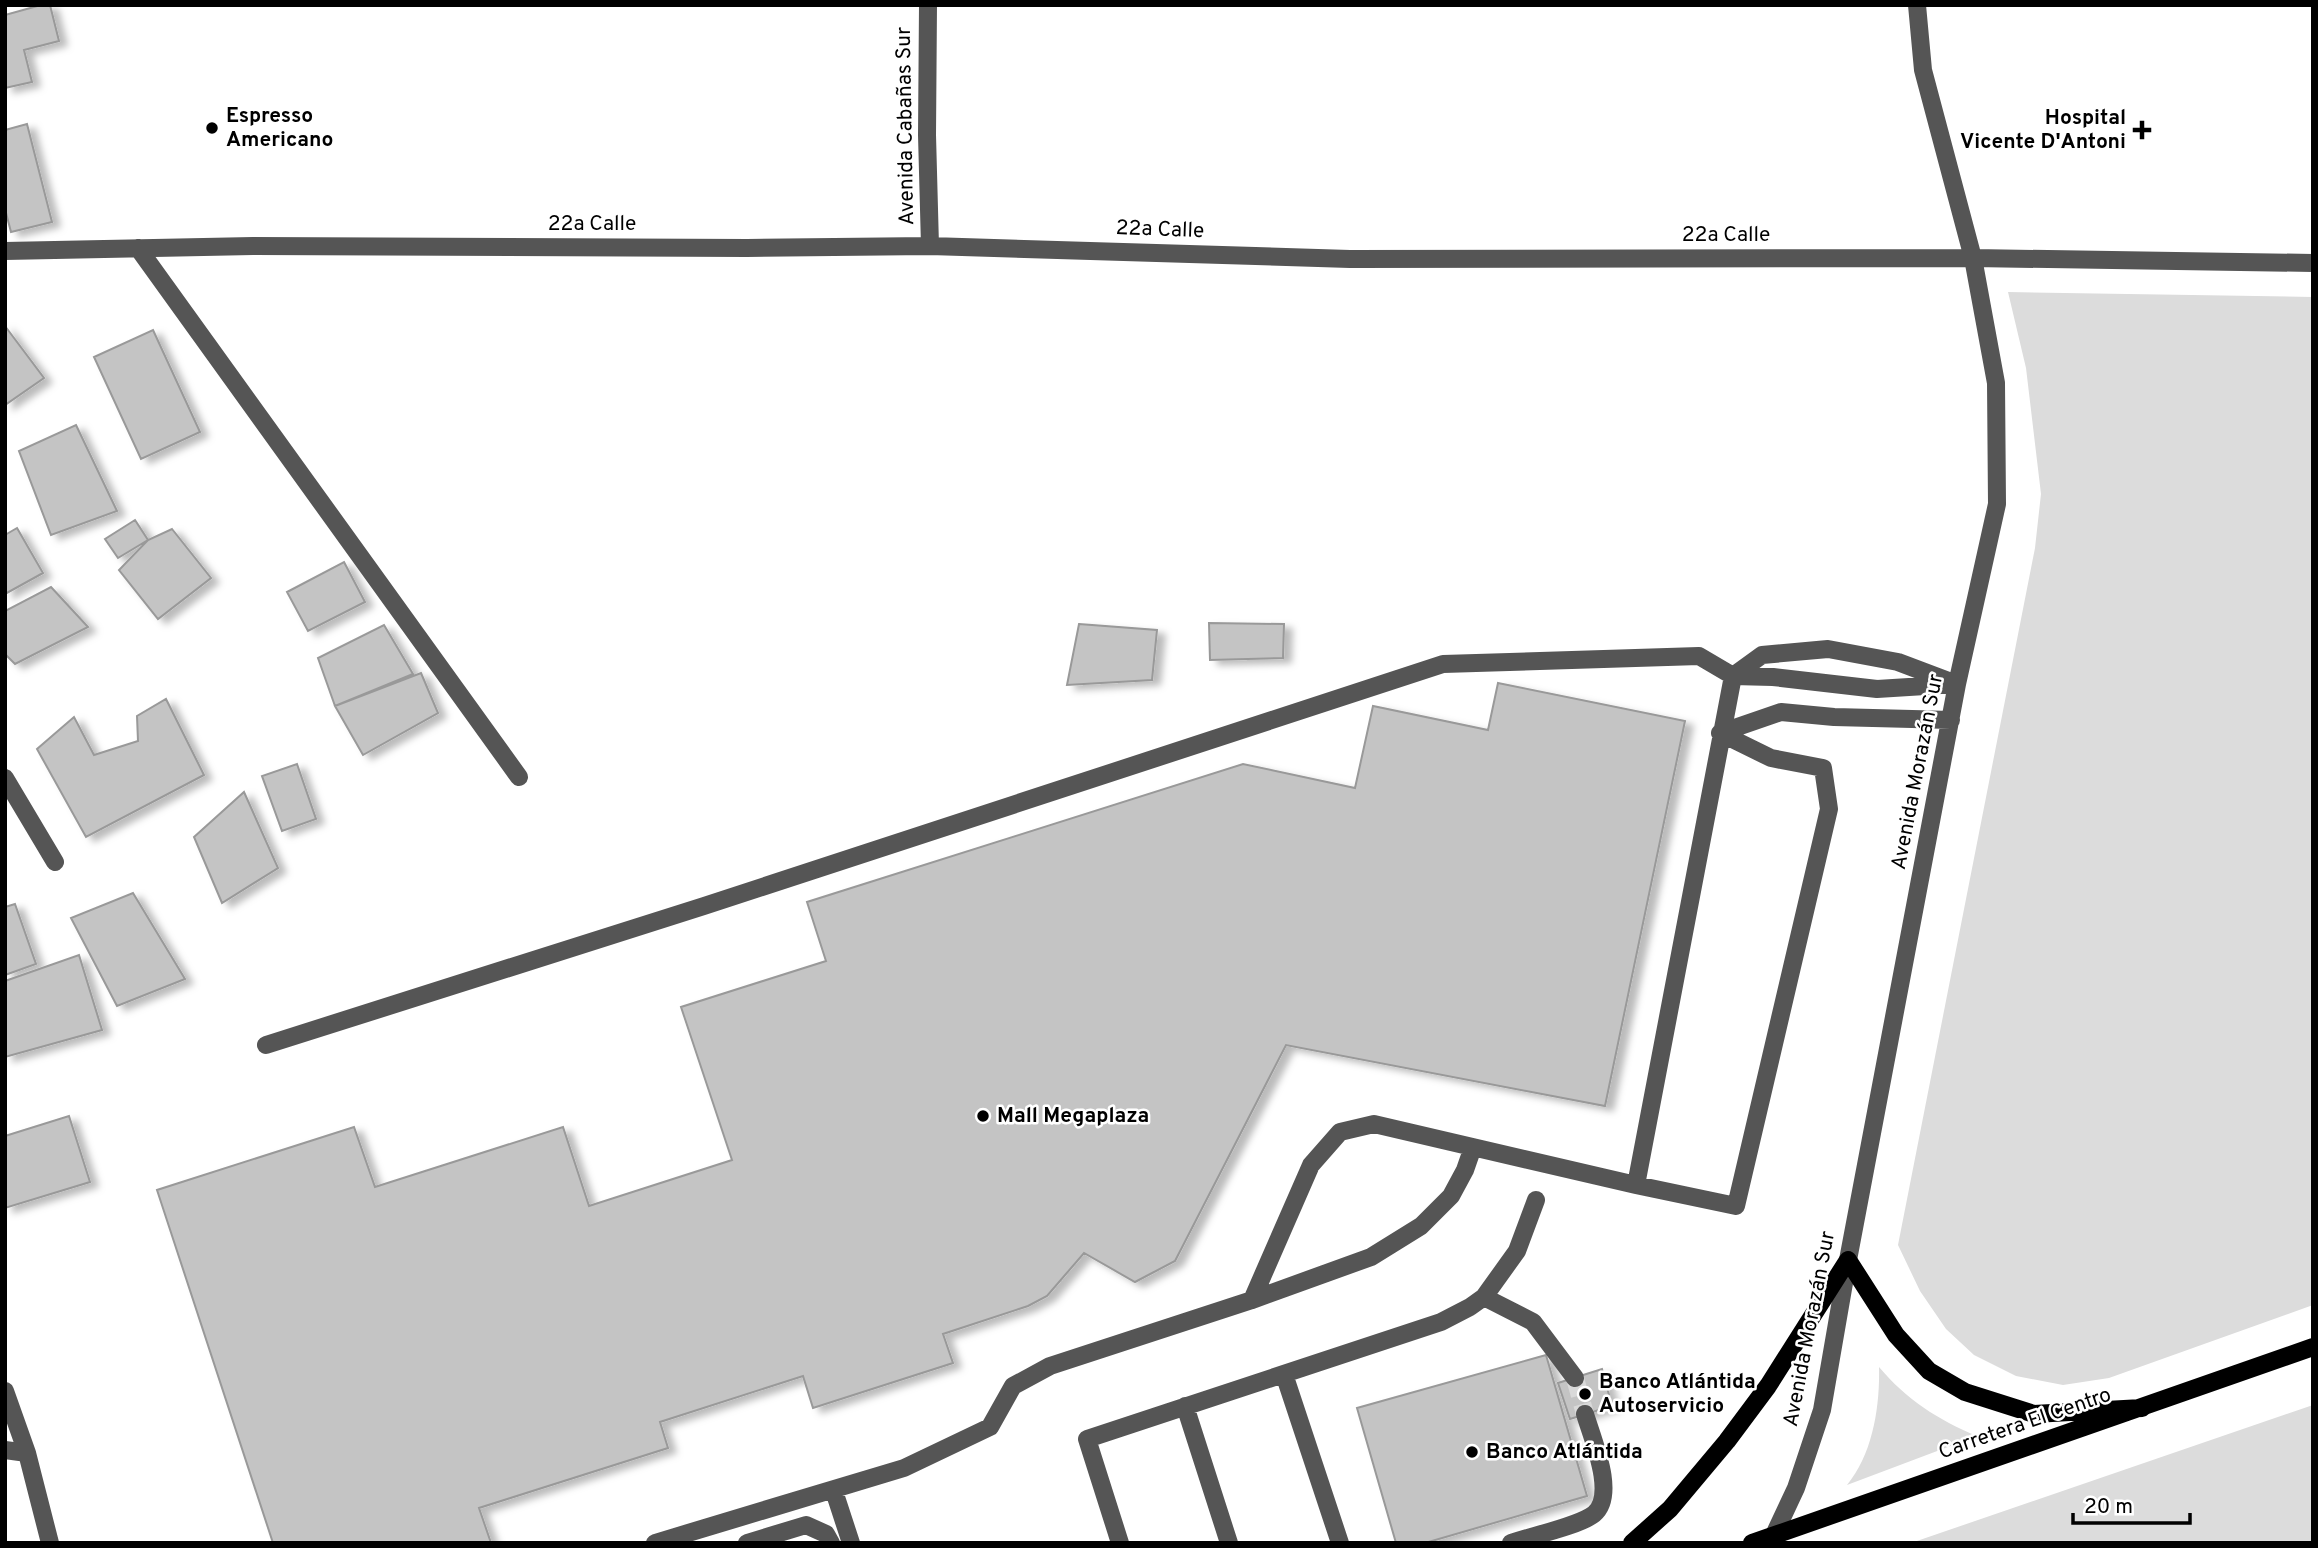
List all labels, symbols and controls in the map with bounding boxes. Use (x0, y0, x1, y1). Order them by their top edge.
street label: Avenida Cabañas Sur (891, 26, 921, 226)
place label: Espresso Americano (226, 103, 333, 154)
place label: Hospital Vicente D'Antoni (1960, 105, 2126, 156)
marker: Espresso Americano (204, 120, 220, 136)
marker: Hospital Vicente D'Antoni (2132, 120, 2152, 140)
street label: 22a Calle (548, 211, 636, 238)
street label: 22a Calle (1115, 215, 1205, 245)
street label: 22a Calle (1682, 222, 1770, 249)
street label: Avenida Morazán Sur (1886, 672, 1950, 872)
place label: Mall Megaplaza (997, 1103, 1149, 1130)
marker: Mall Megaplaza (975, 1108, 991, 1124)
street label: Avenida Morazán Sur (1778, 1229, 1842, 1429)
place label: Banco Atlántida Autoservicio (1599, 1369, 1756, 1420)
street label: Carretera El Centro (1935, 1382, 2115, 1466)
marker: Banco Atlántida Autoservicio (1577, 1386, 1593, 1402)
place label: Banco Atlántida (1486, 1439, 1643, 1466)
marker: Banco Atlántida (1464, 1444, 1480, 1460)
scale bar (2073, 1482, 2190, 1526)
text: 20 m (2084, 1494, 2133, 1521)

